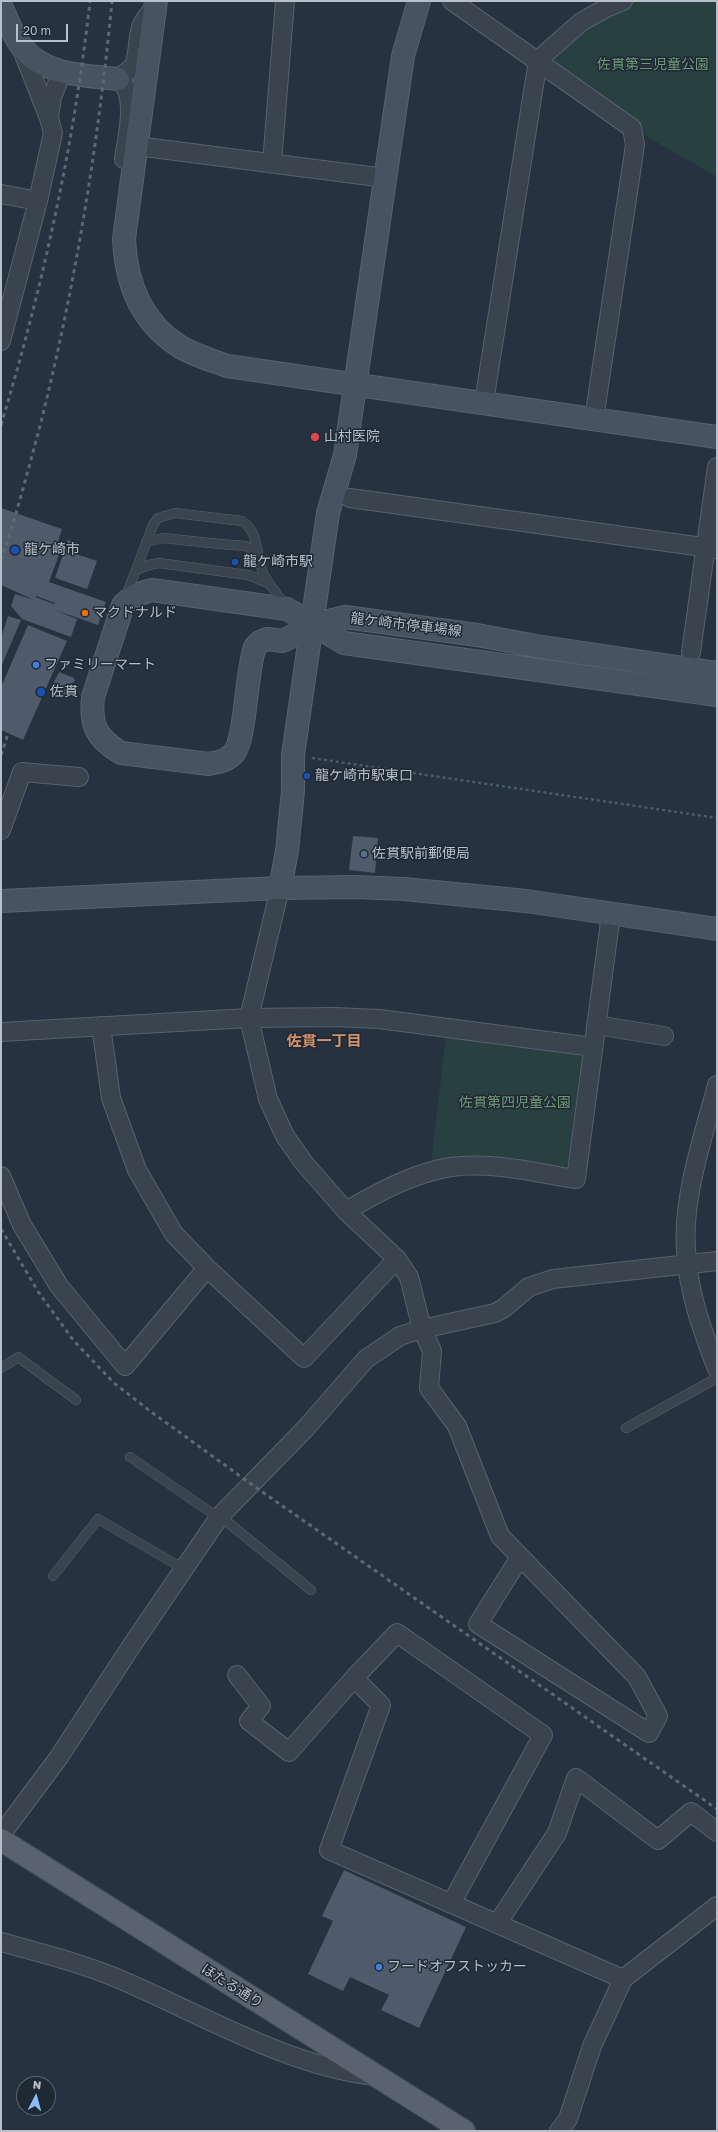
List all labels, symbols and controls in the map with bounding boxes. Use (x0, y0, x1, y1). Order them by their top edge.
scale bar (18, 16, 70, 42)
text: 20 m (23, 23, 51, 38)
park label: 佐貫第三児童公園 (597, 57, 709, 73)
place label: 山村医院 (324, 429, 380, 445)
marker: 山村医院 (309, 431, 321, 443)
place label: 龍ケ崎市 (24, 542, 80, 558)
marker: 龍ケ崎市 (9, 544, 21, 556)
place label: 龍ケ崎市駅 (243, 554, 313, 570)
marker: 龍ケ崎市駅 (230, 557, 240, 567)
place label: マクドナルド (93, 605, 177, 621)
marker: マクドナルド (80, 608, 90, 618)
street label: 龍ケ崎市停車場線 (349, 610, 463, 640)
place label: ファミリーマート (44, 657, 156, 673)
marker: ファミリーマート (31, 660, 41, 670)
place label: 佐貫 (50, 684, 78, 700)
marker: 佐貫 (35, 686, 47, 698)
place label: 龍ケ崎市駅東口 (315, 768, 413, 784)
marker: 龍ケ崎市駅東口 (302, 771, 312, 781)
place label: 佐貫駅前郵便局 (372, 846, 470, 862)
marker: 佐貫駅前郵便局 (359, 849, 369, 859)
district label: 佐貫一丁目 (287, 1032, 361, 1050)
park label: 佐貫第四児童公園 (459, 1095, 571, 1111)
place label: フードオフストッカー (387, 1959, 527, 1975)
street label: ほたる通り (198, 1960, 266, 2012)
marker: フードオフストッカー (374, 1962, 384, 1972)
north arrow (16, 2076, 56, 2116)
text: N (32, 2078, 42, 2091)

